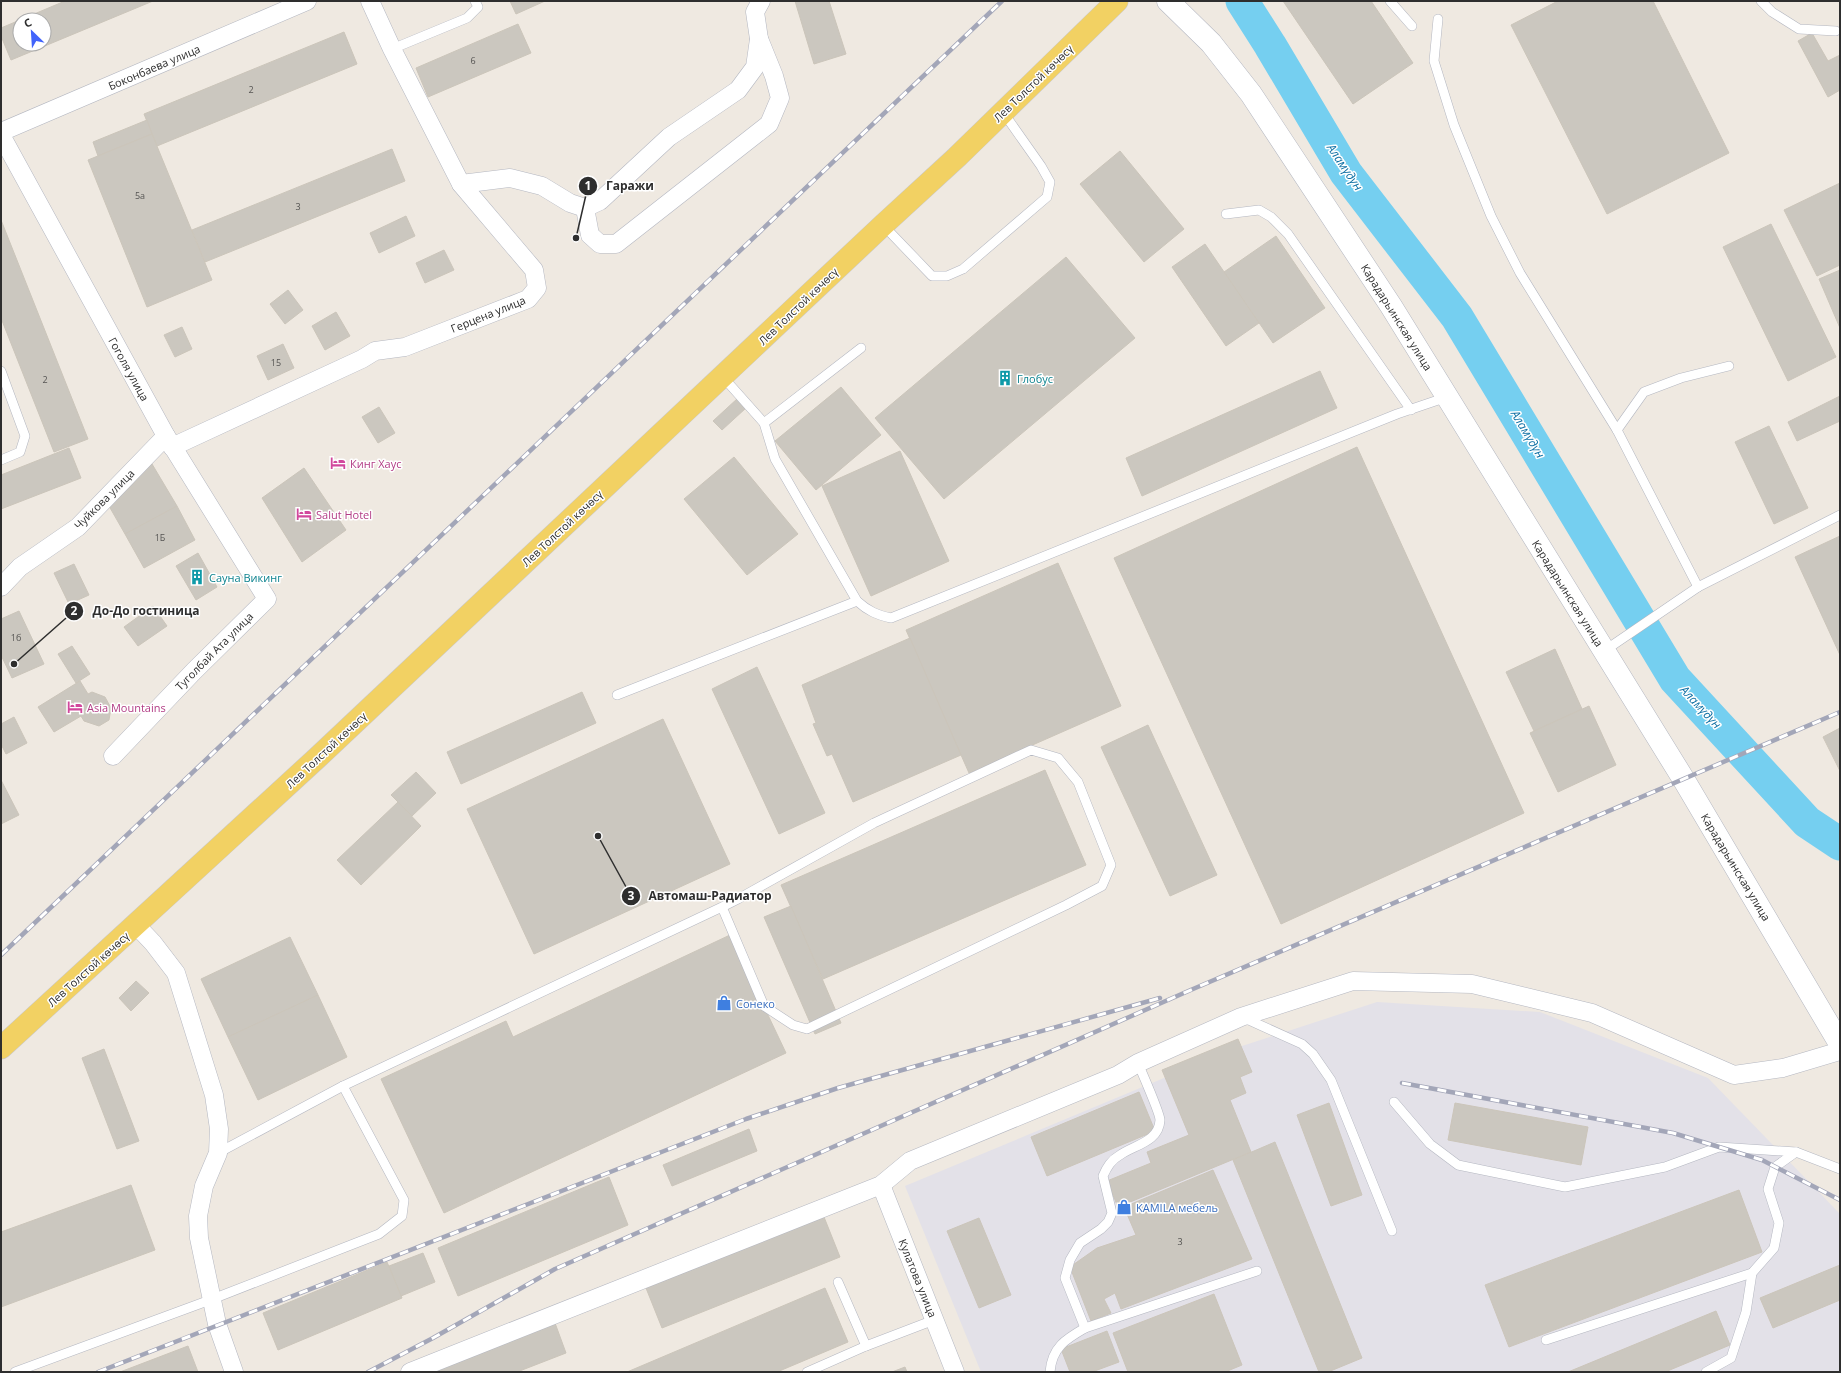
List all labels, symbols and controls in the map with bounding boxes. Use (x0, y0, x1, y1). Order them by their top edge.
north arrow (12, 12, 52, 52)
text: С (21, 14, 34, 31)
street label: Боконбаева улица (106, 41, 202, 93)
street label: Лев Толстой көчөсү (990, 41, 1076, 125)
house number: 6 (470, 54, 476, 67)
house number: 2 (248, 83, 254, 96)
water label: Аламүдүн (1323, 139, 1367, 194)
callout: Гаражи (578, 174, 662, 198)
text: 1 (585, 177, 591, 194)
text: Гаражи (606, 177, 654, 194)
house number: 5а (135, 189, 145, 202)
house number: 3 (295, 200, 301, 213)
street label: Карадарьинская улица (1358, 261, 1436, 373)
street label: Лев Толстой көчөсү (755, 264, 841, 348)
street label: Герцена улица (448, 292, 528, 336)
street label: Гоголя улица (105, 334, 153, 404)
house number: 15 (271, 356, 281, 369)
building icon: Глобус (996, 369, 1014, 387)
place label: Глобус (1017, 371, 1053, 386)
house number: 2 (42, 373, 48, 386)
water label: Аламүдүн (1506, 406, 1549, 461)
hotel icon: Кинг Хаус (329, 454, 347, 472)
place label: Кинг Хаус (350, 456, 402, 471)
street label: Чуйкова улица (71, 466, 137, 532)
street label: Лев Толстой көчөсү (518, 486, 606, 569)
hotel icon: Salut Hotel (295, 505, 313, 523)
place label: Salut Hotel (316, 507, 372, 522)
house number: 1Б (155, 531, 166, 544)
street label: Карадарьинская улица (1529, 537, 1607, 649)
building icon: Сауна Викинг (188, 568, 206, 586)
place label: Сауна Викинг (209, 570, 282, 585)
callout: До-До гостиница (64, 599, 207, 623)
text: 2 (71, 602, 78, 619)
text: До-До гостиница (93, 602, 199, 619)
street label: Туголбай Ата улица (172, 609, 256, 693)
house number: 1б (11, 631, 21, 644)
water label: Аламүдүн (1676, 681, 1725, 732)
hotel icon: Asia Mountains (66, 698, 84, 716)
place label: Asia Mountains (87, 700, 166, 715)
street label: Лев Толстой көчөсү (282, 708, 370, 791)
street label: Карадарьинская улица (1698, 810, 1774, 924)
callout: Автомаш-Радиатор (621, 884, 780, 908)
text: 3 (628, 887, 635, 904)
text: Автомаш-Радиатор (648, 887, 772, 904)
street label: Лев Толстой көчөсү (44, 928, 133, 1010)
shop icon: Сонеко (715, 994, 733, 1012)
place label: Сонеко (736, 996, 775, 1011)
shop icon: KAMILA мебель (1115, 1198, 1133, 1216)
place label: KAMILA мебель (1136, 1200, 1218, 1215)
house number: 3 (1177, 1235, 1183, 1248)
street label: Кулатова улица (895, 1236, 941, 1320)

